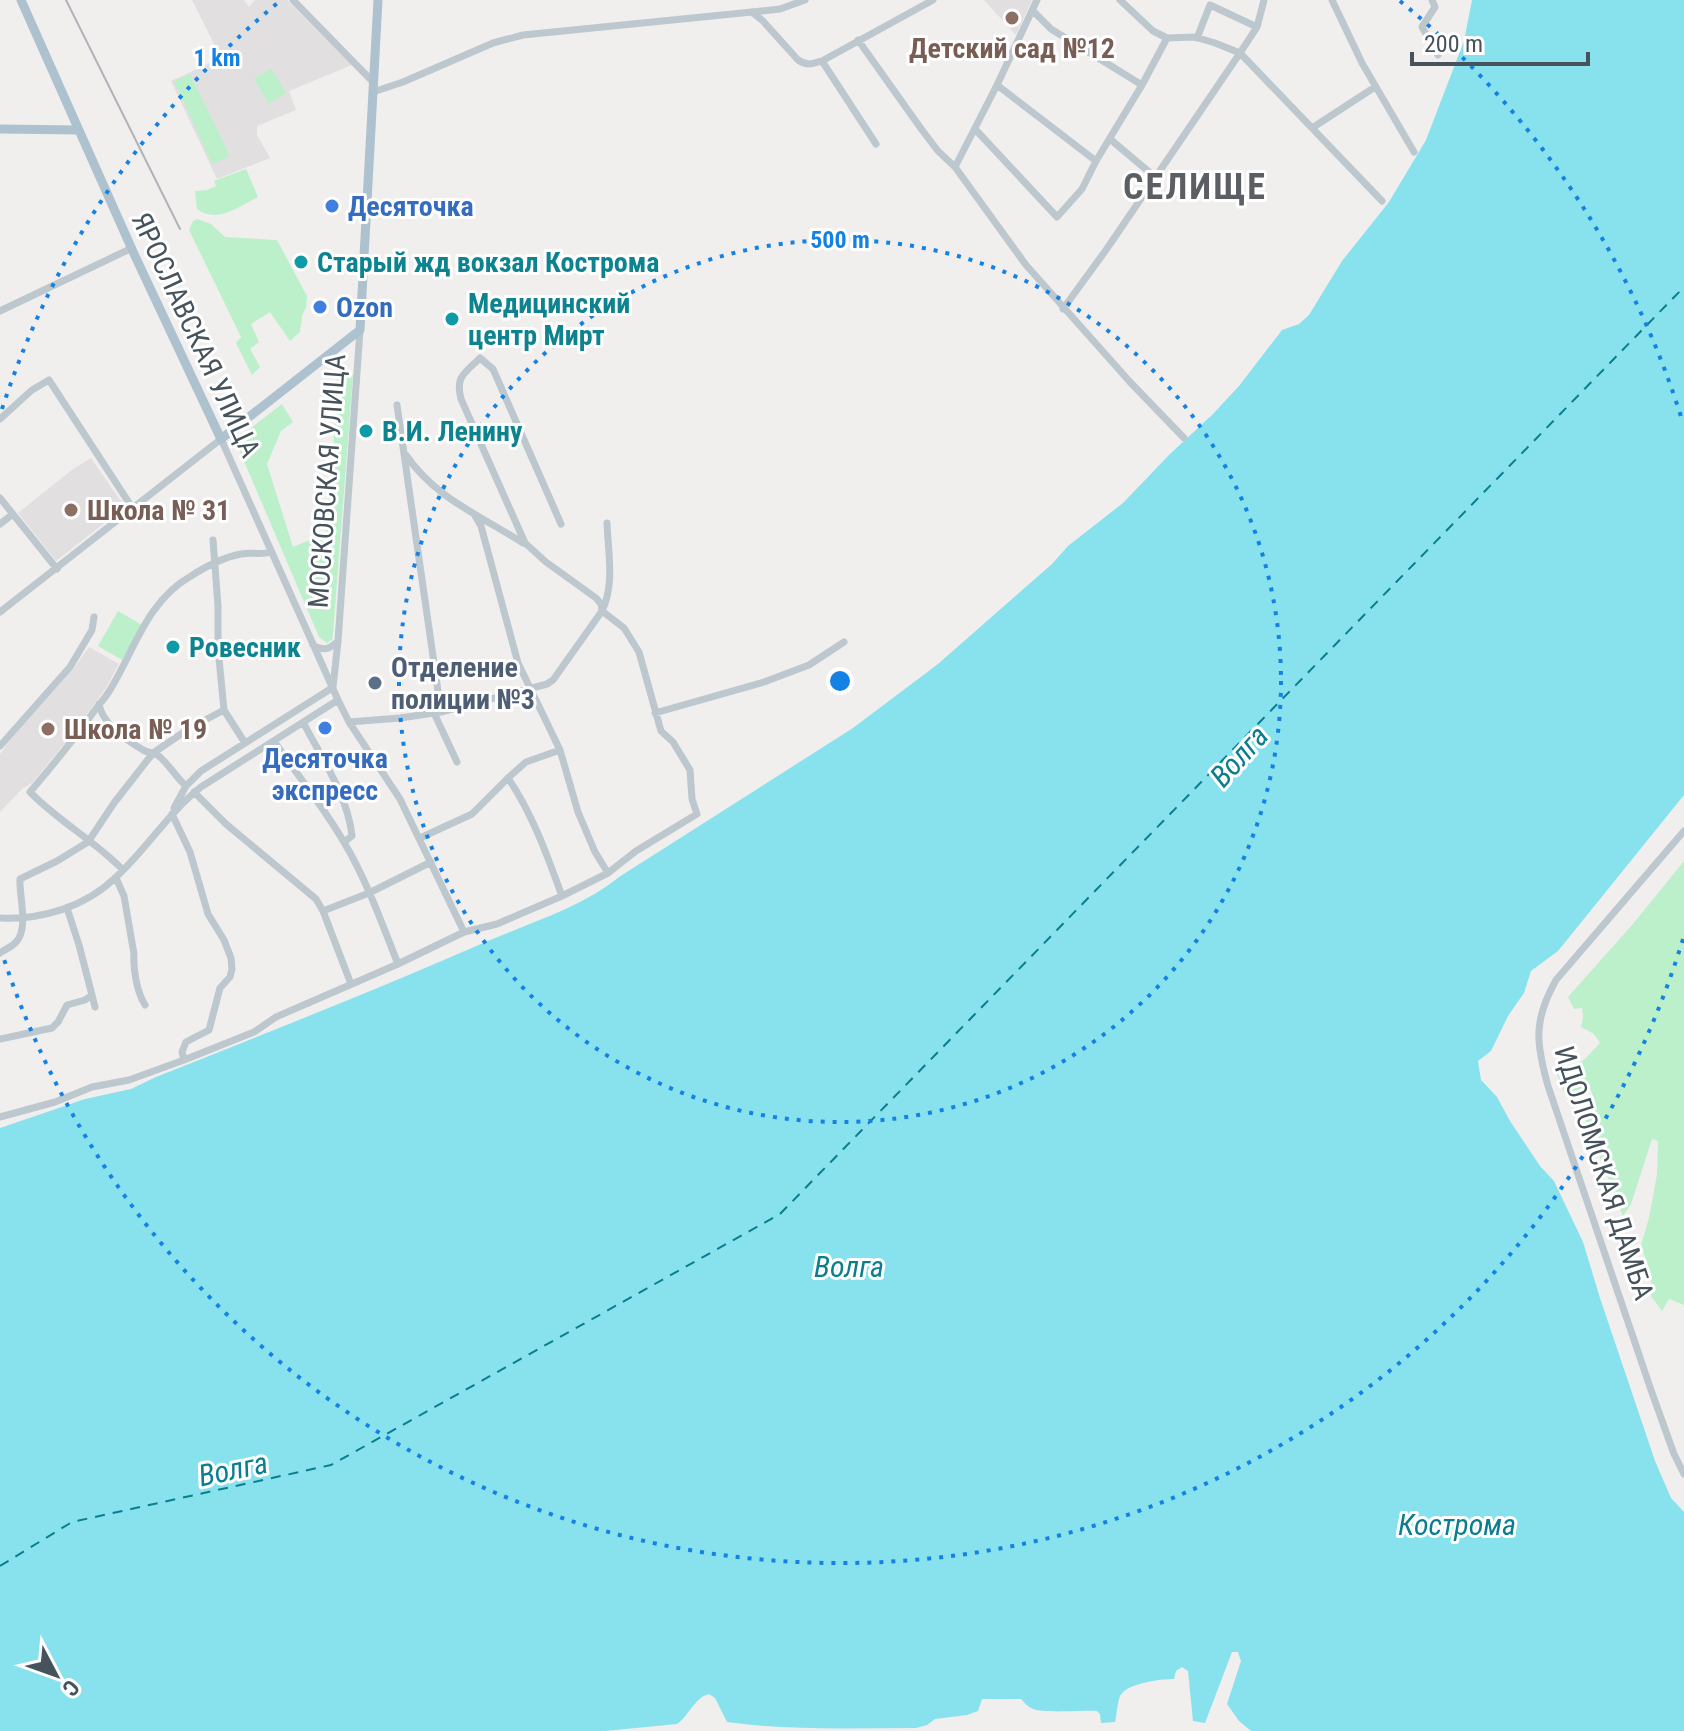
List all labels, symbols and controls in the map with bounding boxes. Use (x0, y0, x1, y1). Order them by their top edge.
marker: Детский сад №12 (1003, 9, 1021, 27)
scale bar (1412, 16, 1588, 66)
text: 200 m (1424, 30, 1483, 58)
place label: Детский сад №12 (909, 32, 1115, 65)
text: 1 km (194, 44, 240, 72)
district label: СЕЛИЩЕ (1123, 166, 1267, 208)
place label: Десяточка (348, 190, 474, 223)
marker: Десяточка (323, 197, 341, 215)
street label: ЯРОСЛАВСКАЯ УЛИЦА (125, 207, 267, 463)
text: 500 m (810, 226, 870, 254)
place label: Старый жд вокзал Кострома (317, 246, 660, 279)
marker: Старый жд вокзал Кострома (292, 253, 310, 271)
place label: Медицинский центр Мирт (468, 287, 630, 352)
place label: Ozon (336, 291, 393, 324)
marker: Ozon (311, 298, 329, 316)
marker: Медицинский центр Мирт (443, 310, 461, 328)
street label: МОСКОВСКАЯ УЛИЦА (302, 353, 352, 609)
place label: В.И. Ленину (382, 415, 523, 448)
marker: В.И. Ленину (357, 422, 375, 440)
place label: Школа № 31 (87, 494, 230, 527)
marker: Школа № 31 (62, 501, 80, 519)
place label: Ровесник (189, 631, 301, 664)
marker: Ровесник (164, 638, 182, 656)
place label: Отделение полиции №3 (391, 651, 535, 716)
centre of rings (826, 667, 854, 695)
marker: Отделение полиции №3 (366, 674, 384, 692)
place label: Школа № 19 (64, 713, 207, 746)
water label: Волга (1203, 718, 1275, 794)
marker: Десяточка экспресс (316, 719, 334, 737)
marker: Школа № 19 (39, 720, 57, 738)
place label: Десяточка экспресс (262, 742, 388, 807)
street label: ИДОЛОМСКАЯ ДАМБА (1547, 1042, 1661, 1304)
water label: Волга (814, 1249, 884, 1284)
water label: Волга (195, 1445, 271, 1493)
water label: Кострома (1398, 1507, 1516, 1542)
north arrow (16, 1635, 96, 1715)
text: С (57, 1675, 84, 1701)

